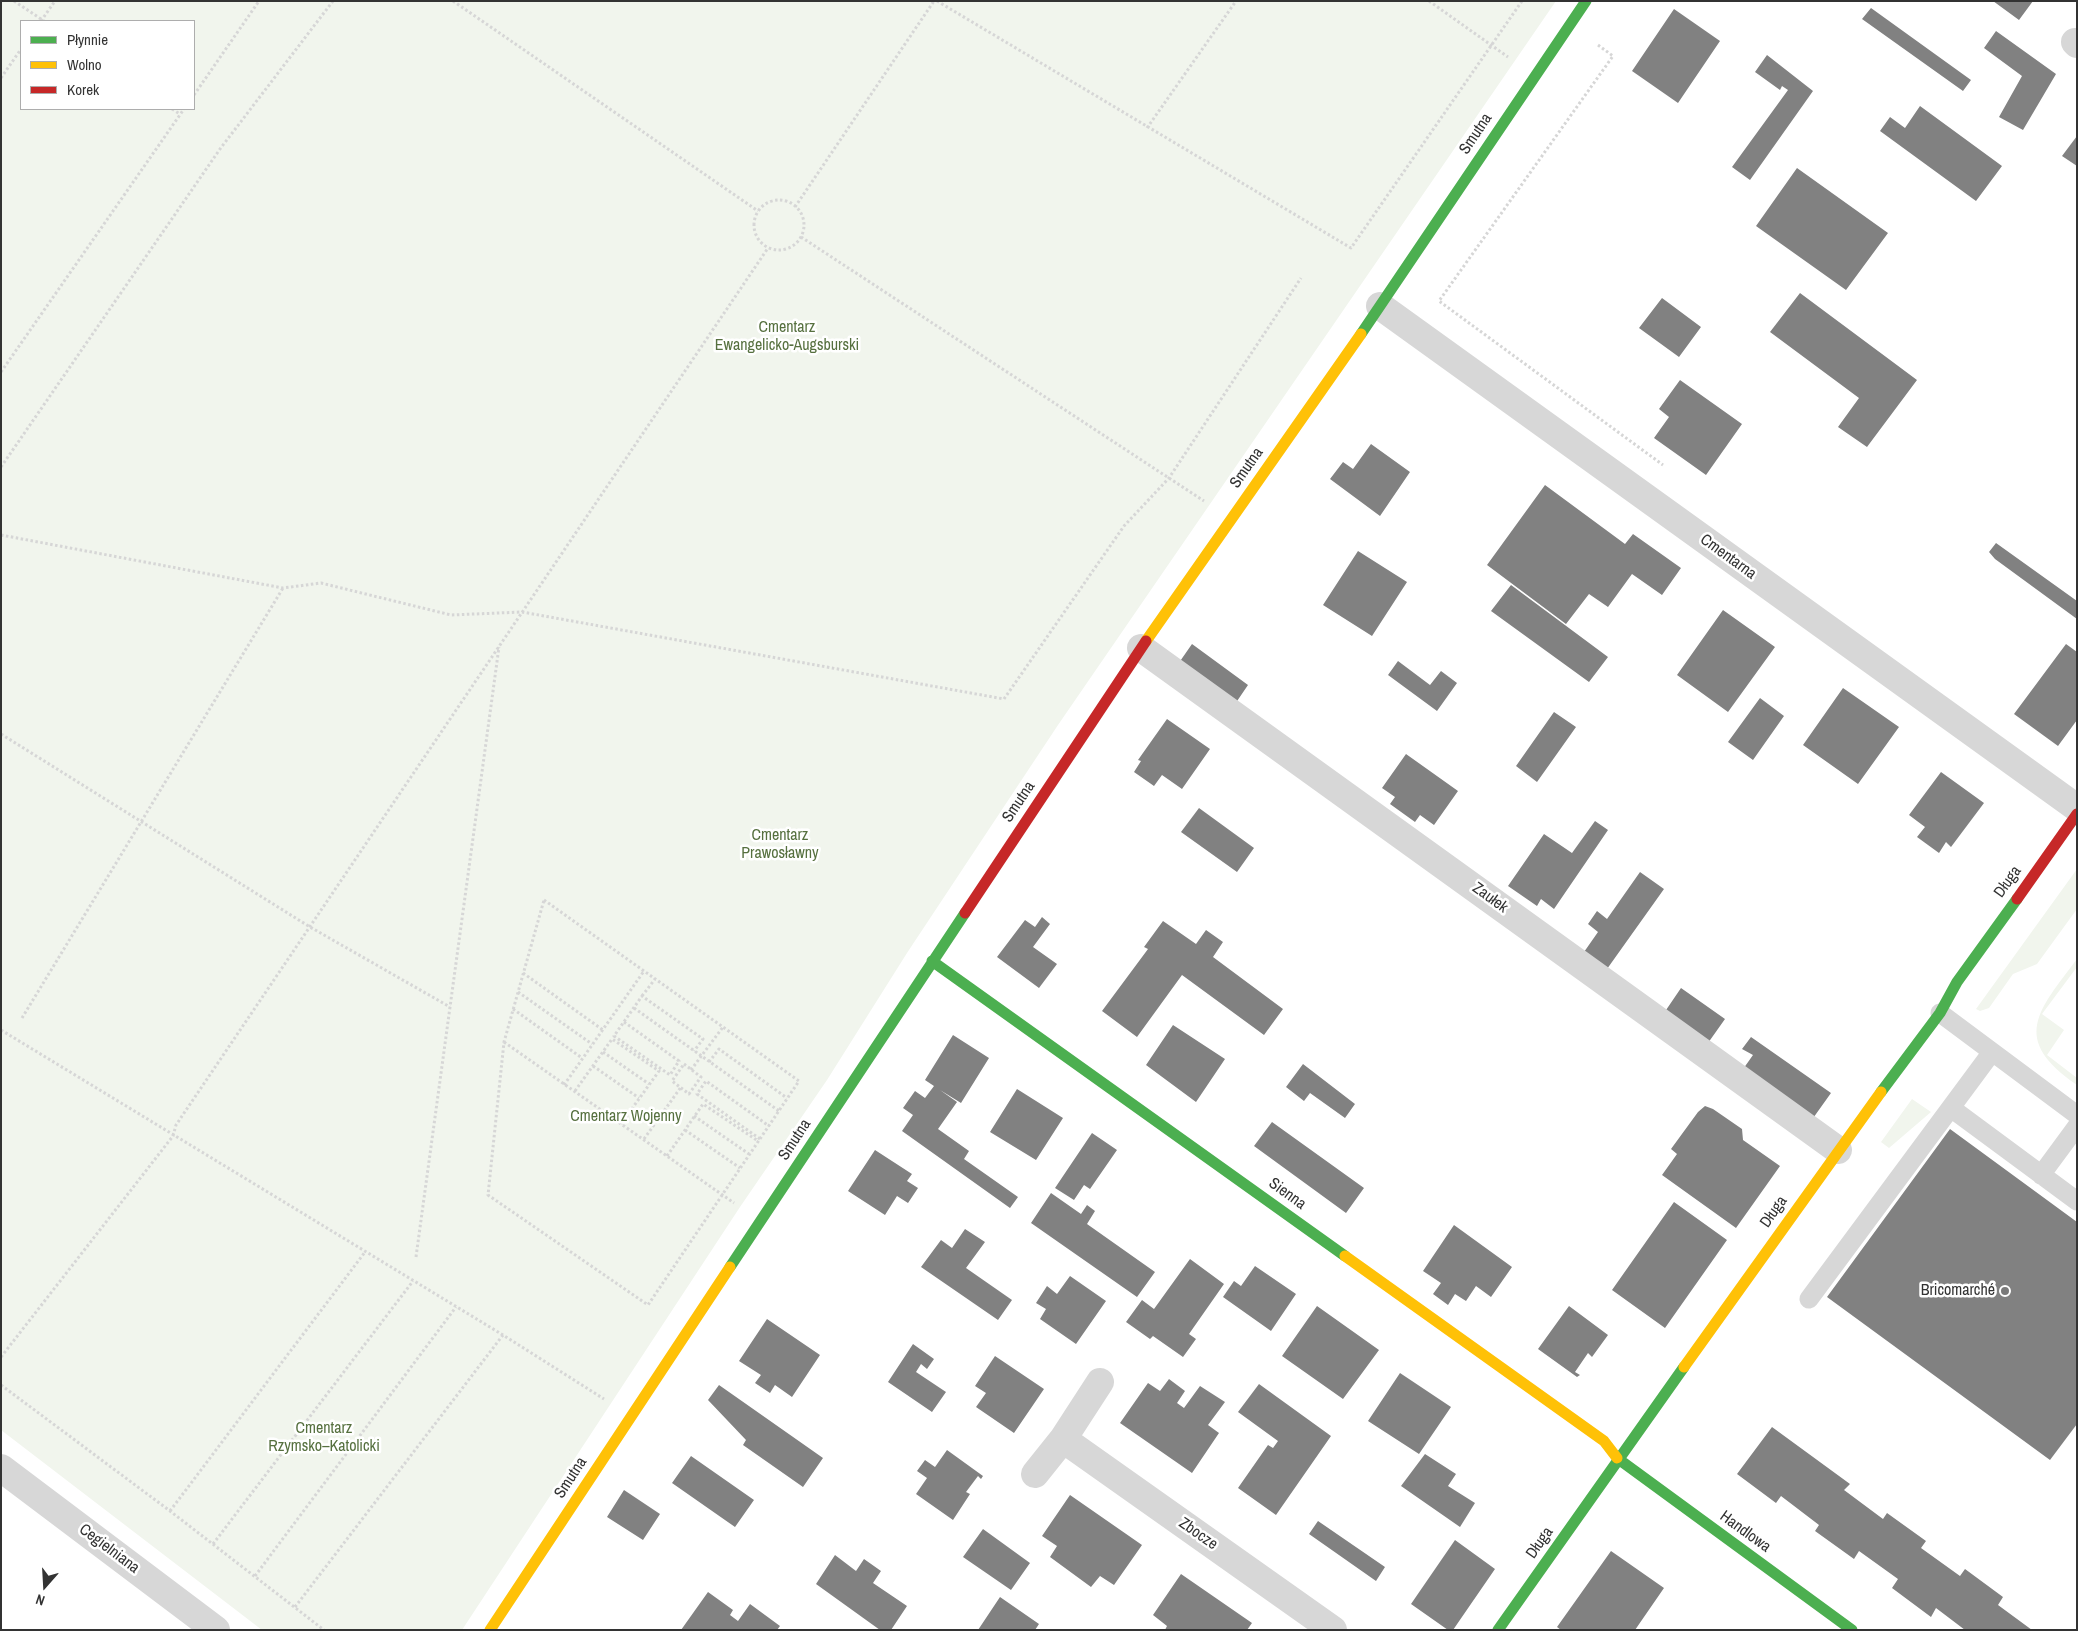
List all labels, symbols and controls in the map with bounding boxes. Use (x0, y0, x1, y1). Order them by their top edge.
legend (20, 20, 195, 110)
text: Płynnie (67, 29, 108, 50)
text: Wolno (67, 54, 102, 75)
text: Korek (67, 79, 99, 100)
street label: Smutna (1455, 110, 1497, 158)
park label: Cmentarz Ewangelicko-Augsburski (715, 318, 859, 356)
street label: Smutna (1226, 444, 1268, 492)
street label: Cmentarna (1696, 530, 1760, 584)
street label: Smutna (998, 778, 1040, 826)
park label: Cmentarz Prawosławny (741, 826, 819, 864)
street label: Długa (1990, 862, 2026, 902)
street label: Zaułek (1468, 879, 1512, 917)
park label: Cmentarz Wojenny (570, 1107, 682, 1127)
street label: Smutna (775, 1116, 815, 1164)
street label: Sienna (1265, 1174, 1309, 1214)
street label: Długa (1756, 1192, 1792, 1232)
place label: Bricomarché (1921, 1281, 1995, 1301)
marker: Bricomarché (1999, 1285, 2011, 1297)
park label: Cmentarz Rzymsko–Katolicki (268, 1419, 380, 1457)
street label: Smutna (551, 1454, 591, 1502)
street label: Handlowa (1716, 1507, 1774, 1557)
street label: Zbocze (1175, 1514, 1221, 1554)
street label: Cegielniana (75, 1520, 143, 1578)
street label: Długa (1522, 1523, 1558, 1563)
north arrow (20, 1561, 70, 1611)
text: N (33, 1590, 47, 1610)

